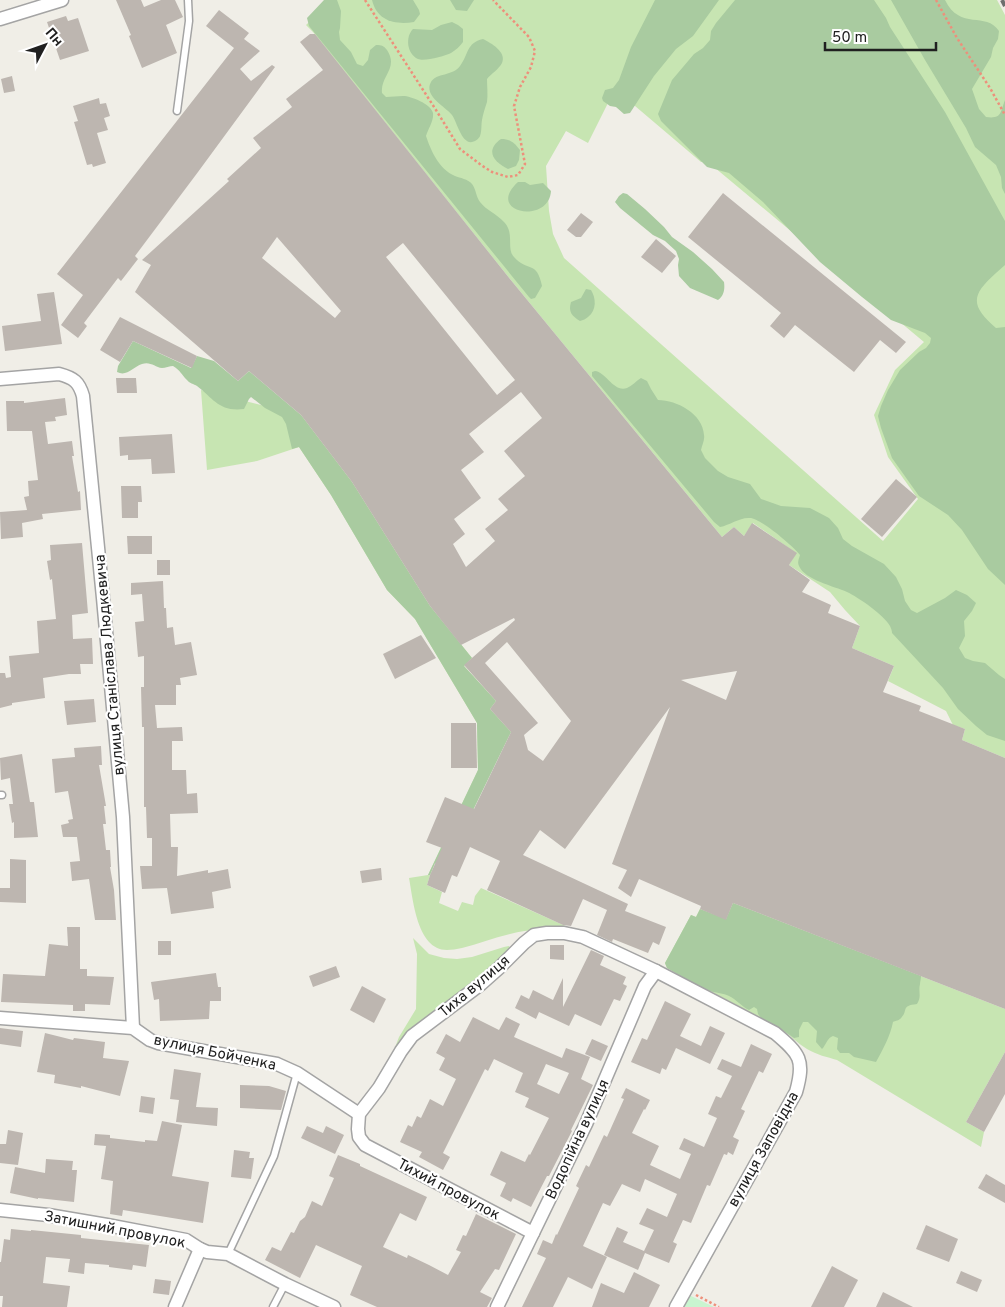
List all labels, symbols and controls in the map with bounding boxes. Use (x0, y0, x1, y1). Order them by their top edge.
north arrow (20, 20, 70, 70)
scale bar (825, 20, 936, 52)
text: Пн (41, 25, 66, 50)
text: 50 m (832, 29, 867, 48)
street label: вулиця Станіслава Людкевича (91, 554, 130, 776)
street label: Тиха вулиця (435, 952, 514, 1022)
street label: вулиця Бойченка (152, 1031, 278, 1076)
street label: Водопійна вулиця (542, 1077, 615, 1203)
street label: вулиця Заповідна (725, 1089, 804, 1211)
street label: Тихий провулок (394, 1155, 503, 1225)
street label: Затишний провулок (42, 1207, 187, 1254)

